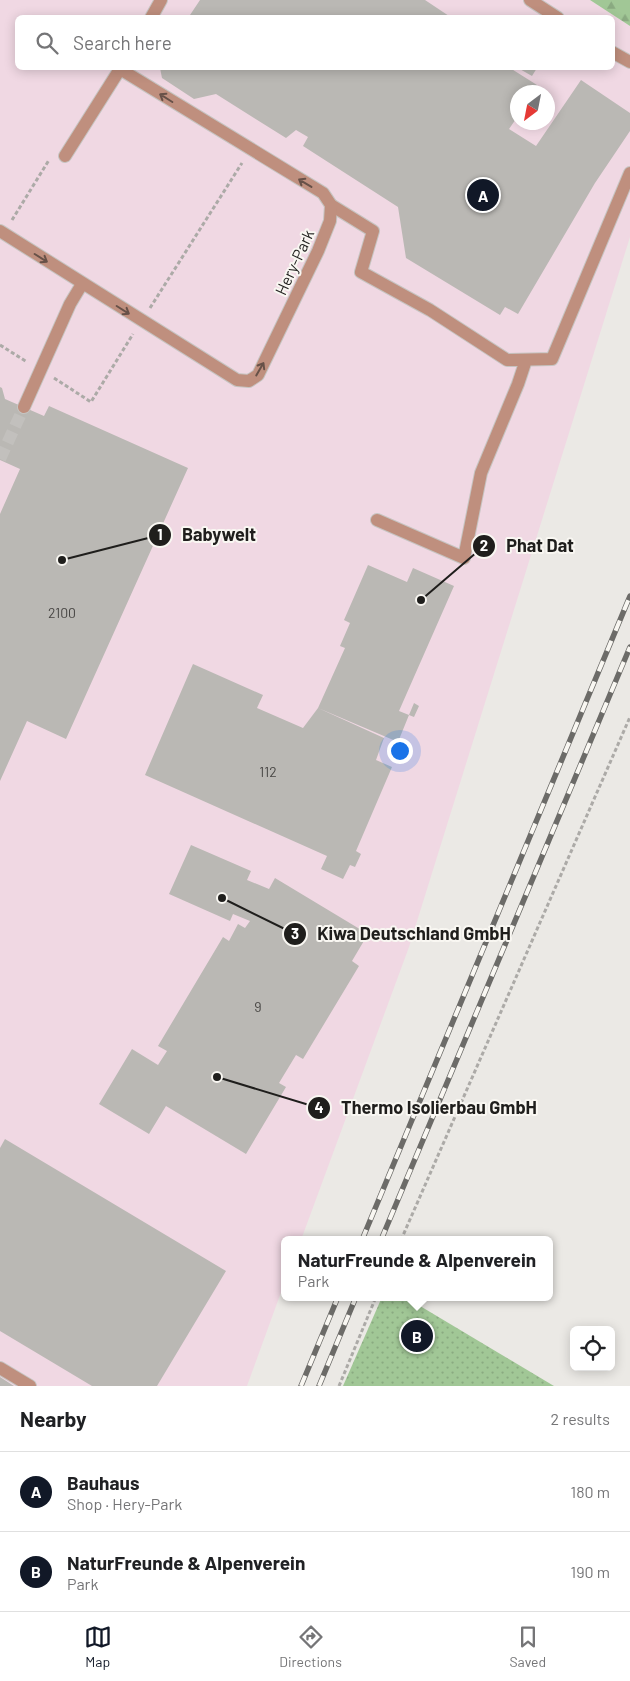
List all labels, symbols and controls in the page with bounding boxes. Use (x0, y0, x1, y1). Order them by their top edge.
search box (15, 15, 615, 70)
icon: search (33, 29, 61, 57)
text: Search here (73, 31, 172, 54)
north arrow (510, 85, 555, 130)
one-way arrow (160, 93, 174, 103)
pin: A (467, 176, 499, 214)
one-way arrow (299, 177, 313, 187)
street label: Hery-Park (271, 226, 317, 298)
one-way arrow (34, 252, 48, 263)
one-way arrow (116, 305, 130, 315)
one-way arrow (255, 361, 265, 376)
callout: Babywelt (147, 518, 266, 551)
text: Babywelt (182, 523, 256, 545)
text: 1 (157, 525, 163, 543)
callout: Phat Dat (471, 529, 584, 562)
text: Phat Dat (506, 534, 574, 556)
text: 2 (480, 536, 488, 554)
house number: 2100 (48, 604, 76, 621)
your location (387, 738, 413, 764)
house number: 112 (259, 763, 277, 780)
callout: Kiwa Deutschland GmbH (282, 918, 521, 951)
text: Kiwa Deutschland GmbH (317, 922, 511, 944)
text: 3 (291, 924, 299, 942)
house number: 9 (254, 998, 262, 1015)
callout: Thermo Isolierbau GmbH (307, 1092, 547, 1125)
text: Thermo Isolierbau GmbH (341, 1096, 537, 1118)
text: 4 (314, 1098, 324, 1116)
popup (281, 1236, 553, 1301)
text: NaturFreunde & Alpenverein (298, 1248, 536, 1271)
text: Park (298, 1271, 329, 1290)
pin: B (401, 1317, 433, 1355)
map controls (570, 1326, 615, 1371)
button: locate (570, 1326, 615, 1371)
text: Nearby (20, 1406, 86, 1431)
text: 2 results (551, 1409, 610, 1428)
text: Bauhaus (67, 1471, 139, 1494)
text: A (31, 1482, 41, 1501)
text: 180 m (571, 1482, 610, 1501)
text: Shop · Hery-Park (67, 1494, 182, 1513)
text: NaturFreunde & Alpenverein (67, 1551, 305, 1574)
text: B (31, 1562, 41, 1581)
text: 190 m (571, 1562, 610, 1581)
text: Park (67, 1574, 98, 1593)
tab: Map (84, 1623, 112, 1670)
tab: Directions (279, 1623, 342, 1670)
tab: Saved (509, 1623, 546, 1670)

